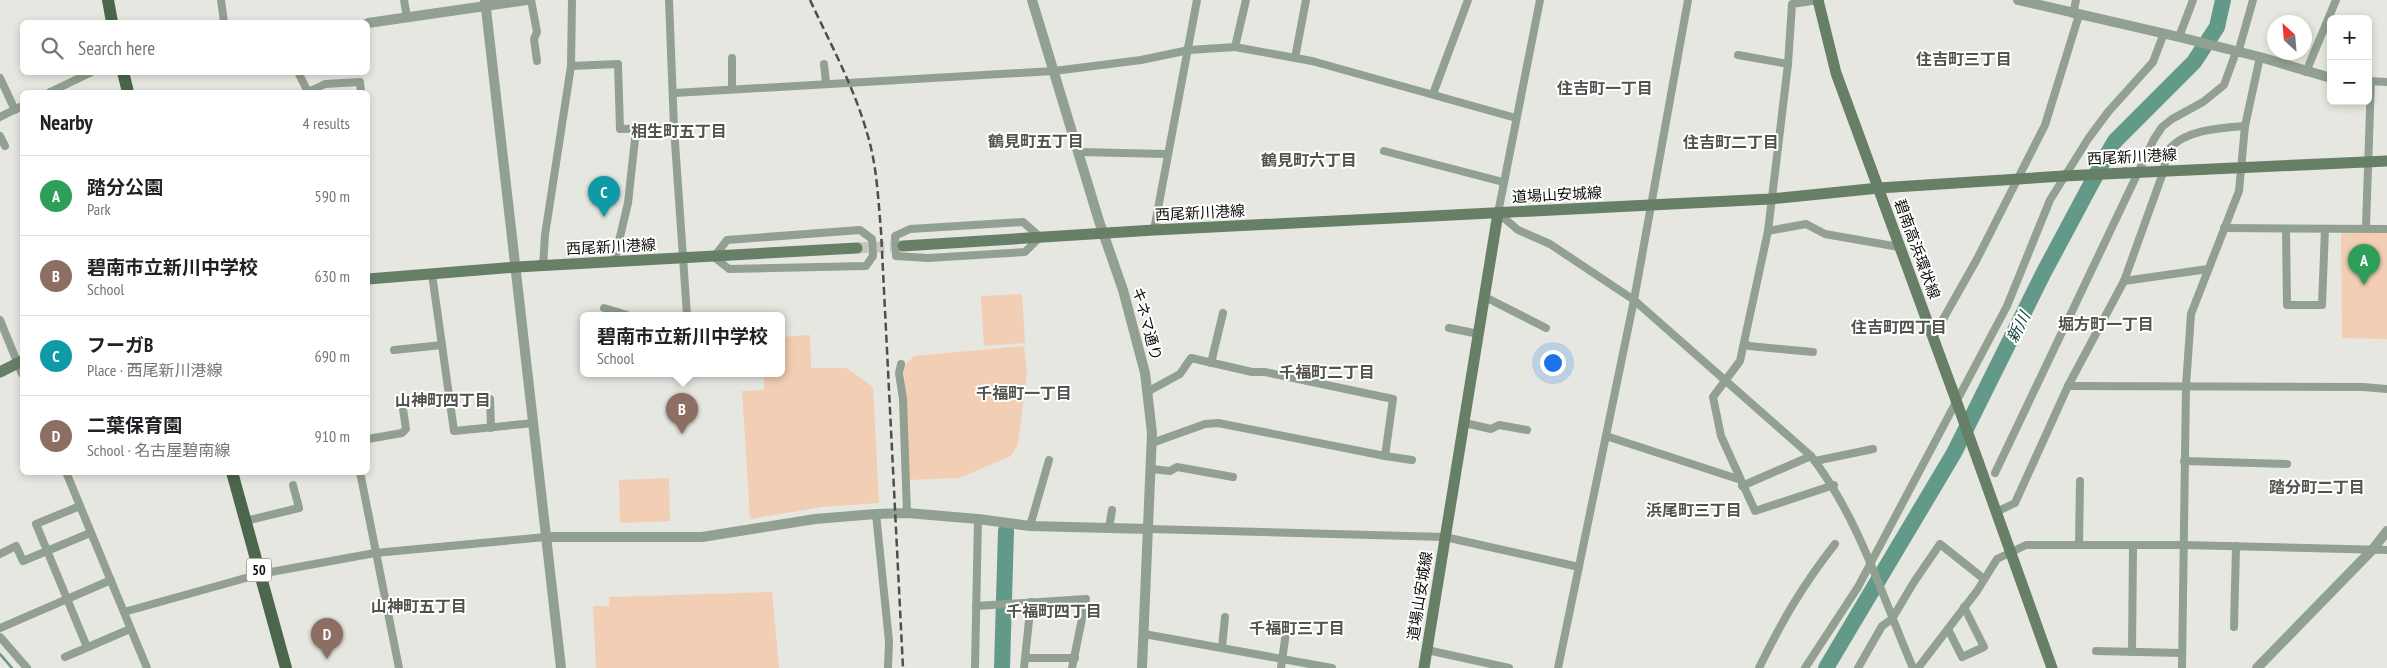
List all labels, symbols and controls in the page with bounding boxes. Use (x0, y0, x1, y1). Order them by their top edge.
north arrow (2267, 15, 2312, 60)
map controls (2327, 15, 2372, 105)
button: + (2327, 15, 2372, 60)
search box (20, 20, 370, 75)
icon: search (38, 34, 66, 62)
text: Search here (78, 36, 155, 60)
district label: 住吉町三丁目 (1915, 49, 2012, 69)
button: − (2327, 60, 2372, 105)
district label: 住吉町一丁目 (1556, 78, 1653, 98)
text: Nearby (40, 109, 93, 136)
text: 4 results (303, 113, 350, 133)
district label: 相生町五丁目 (631, 121, 727, 141)
district label: 鶴見町五丁目 (988, 131, 1084, 151)
district label: 住吉町二丁目 (1682, 132, 1779, 152)
street label: 西尾新川港線 (2087, 145, 2177, 168)
district label: 鶴見町六丁目 (1261, 150, 1357, 170)
text: 踏分公園 (87, 175, 163, 199)
pin: C (588, 176, 620, 217)
street label: 道場山安城線 (1512, 183, 1602, 206)
text: A (52, 186, 60, 206)
text: 590 m (315, 186, 350, 206)
street label: 碧南高浜環状線 (1891, 196, 1944, 301)
text: Park (87, 199, 111, 219)
street label: 西尾新川港線 (1155, 201, 1245, 224)
street label: 西尾新川港線 (566, 235, 656, 258)
pin: A (2348, 244, 2380, 285)
text: 碧南市立新川中学校 (87, 255, 258, 279)
text: B (52, 266, 60, 286)
text: 630 m (315, 266, 350, 286)
text: School (87, 279, 124, 299)
street label: キネマ通り (1129, 285, 1166, 363)
water label: 新川 (2002, 306, 2035, 346)
popup (580, 312, 785, 377)
district label: 堀方町一丁目 (2058, 314, 2154, 334)
district label: 住吉町四丁目 (1850, 317, 1947, 337)
text: 碧南市立新川中学校 (597, 324, 768, 348)
text: フーガB (87, 333, 153, 357)
text: C (52, 346, 60, 366)
text: 690 m (315, 346, 350, 366)
text: School (597, 348, 634, 368)
your location (1540, 350, 1566, 376)
text: Place · 西尾新川港線 (87, 360, 223, 380)
district label: 千福町二丁目 (1279, 362, 1375, 382)
district label: 千福町一丁目 (976, 383, 1072, 403)
district label: 山神町四丁目 (395, 390, 491, 410)
pin: B (666, 393, 698, 434)
text: 二葉保育園 (87, 413, 182, 437)
text: D (52, 426, 60, 446)
text: 910 m (315, 426, 350, 446)
text: School · 名古屋碧南線 (87, 440, 230, 460)
district label: 踏分町二丁目 (2269, 477, 2365, 497)
district label: 浜尾町三丁目 (1646, 500, 1742, 520)
street label: 道場山安城線 (1403, 550, 1436, 642)
road number: 50 (246, 558, 272, 582)
district label: 山神町五丁目 (371, 596, 467, 616)
district label: 千福町四丁目 (1006, 601, 1102, 621)
pin: D (311, 618, 343, 659)
district label: 千福町三丁目 (1249, 618, 1345, 638)

